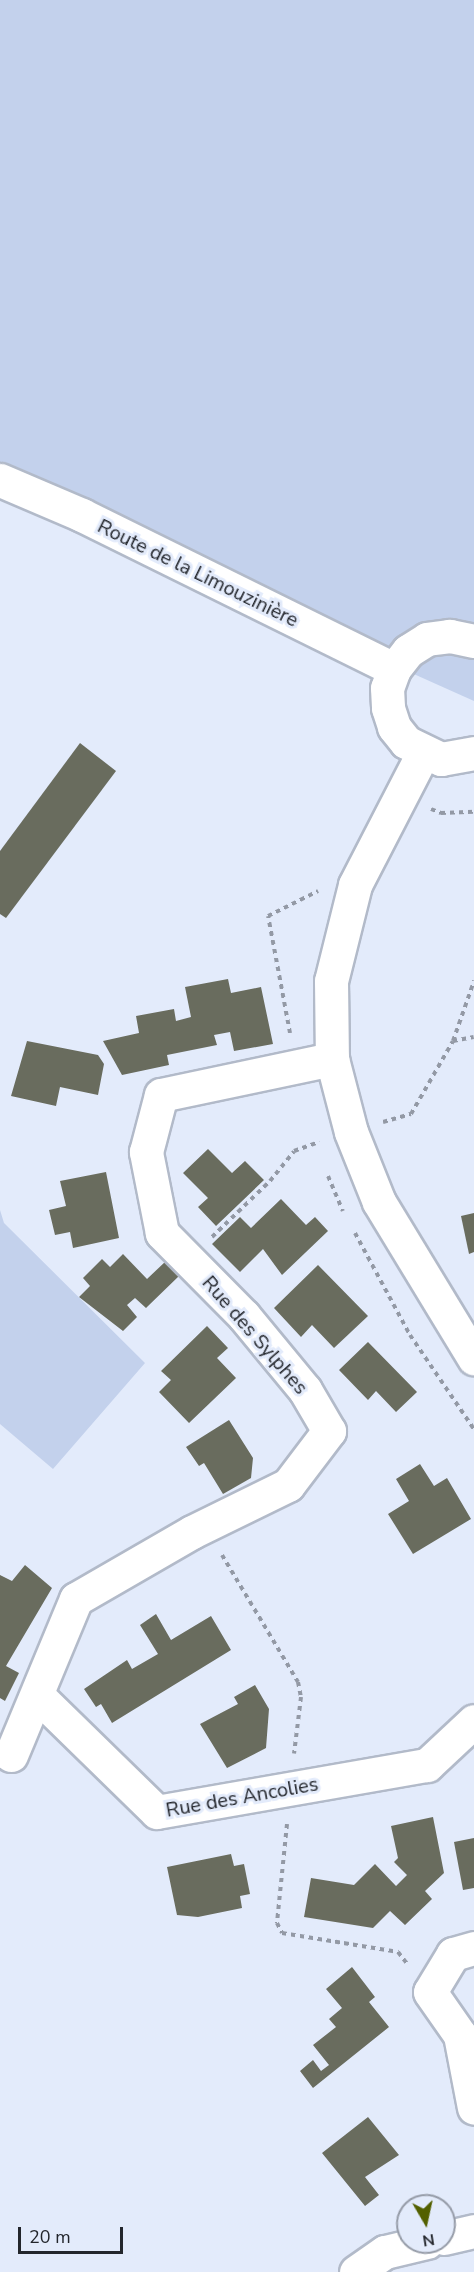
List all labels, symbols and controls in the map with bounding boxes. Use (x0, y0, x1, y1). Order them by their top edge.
street label: Route de la Limouzinière (94, 514, 302, 632)
street label: Rue des Sylphes (197, 1271, 313, 1399)
street label: Rue des Ancolies (164, 1772, 320, 1822)
north arrow (396, 2194, 456, 2254)
scale bar (21, 2215, 126, 2253)
text: 20 m (29, 2225, 71, 2249)
text: N (421, 2228, 436, 2252)

